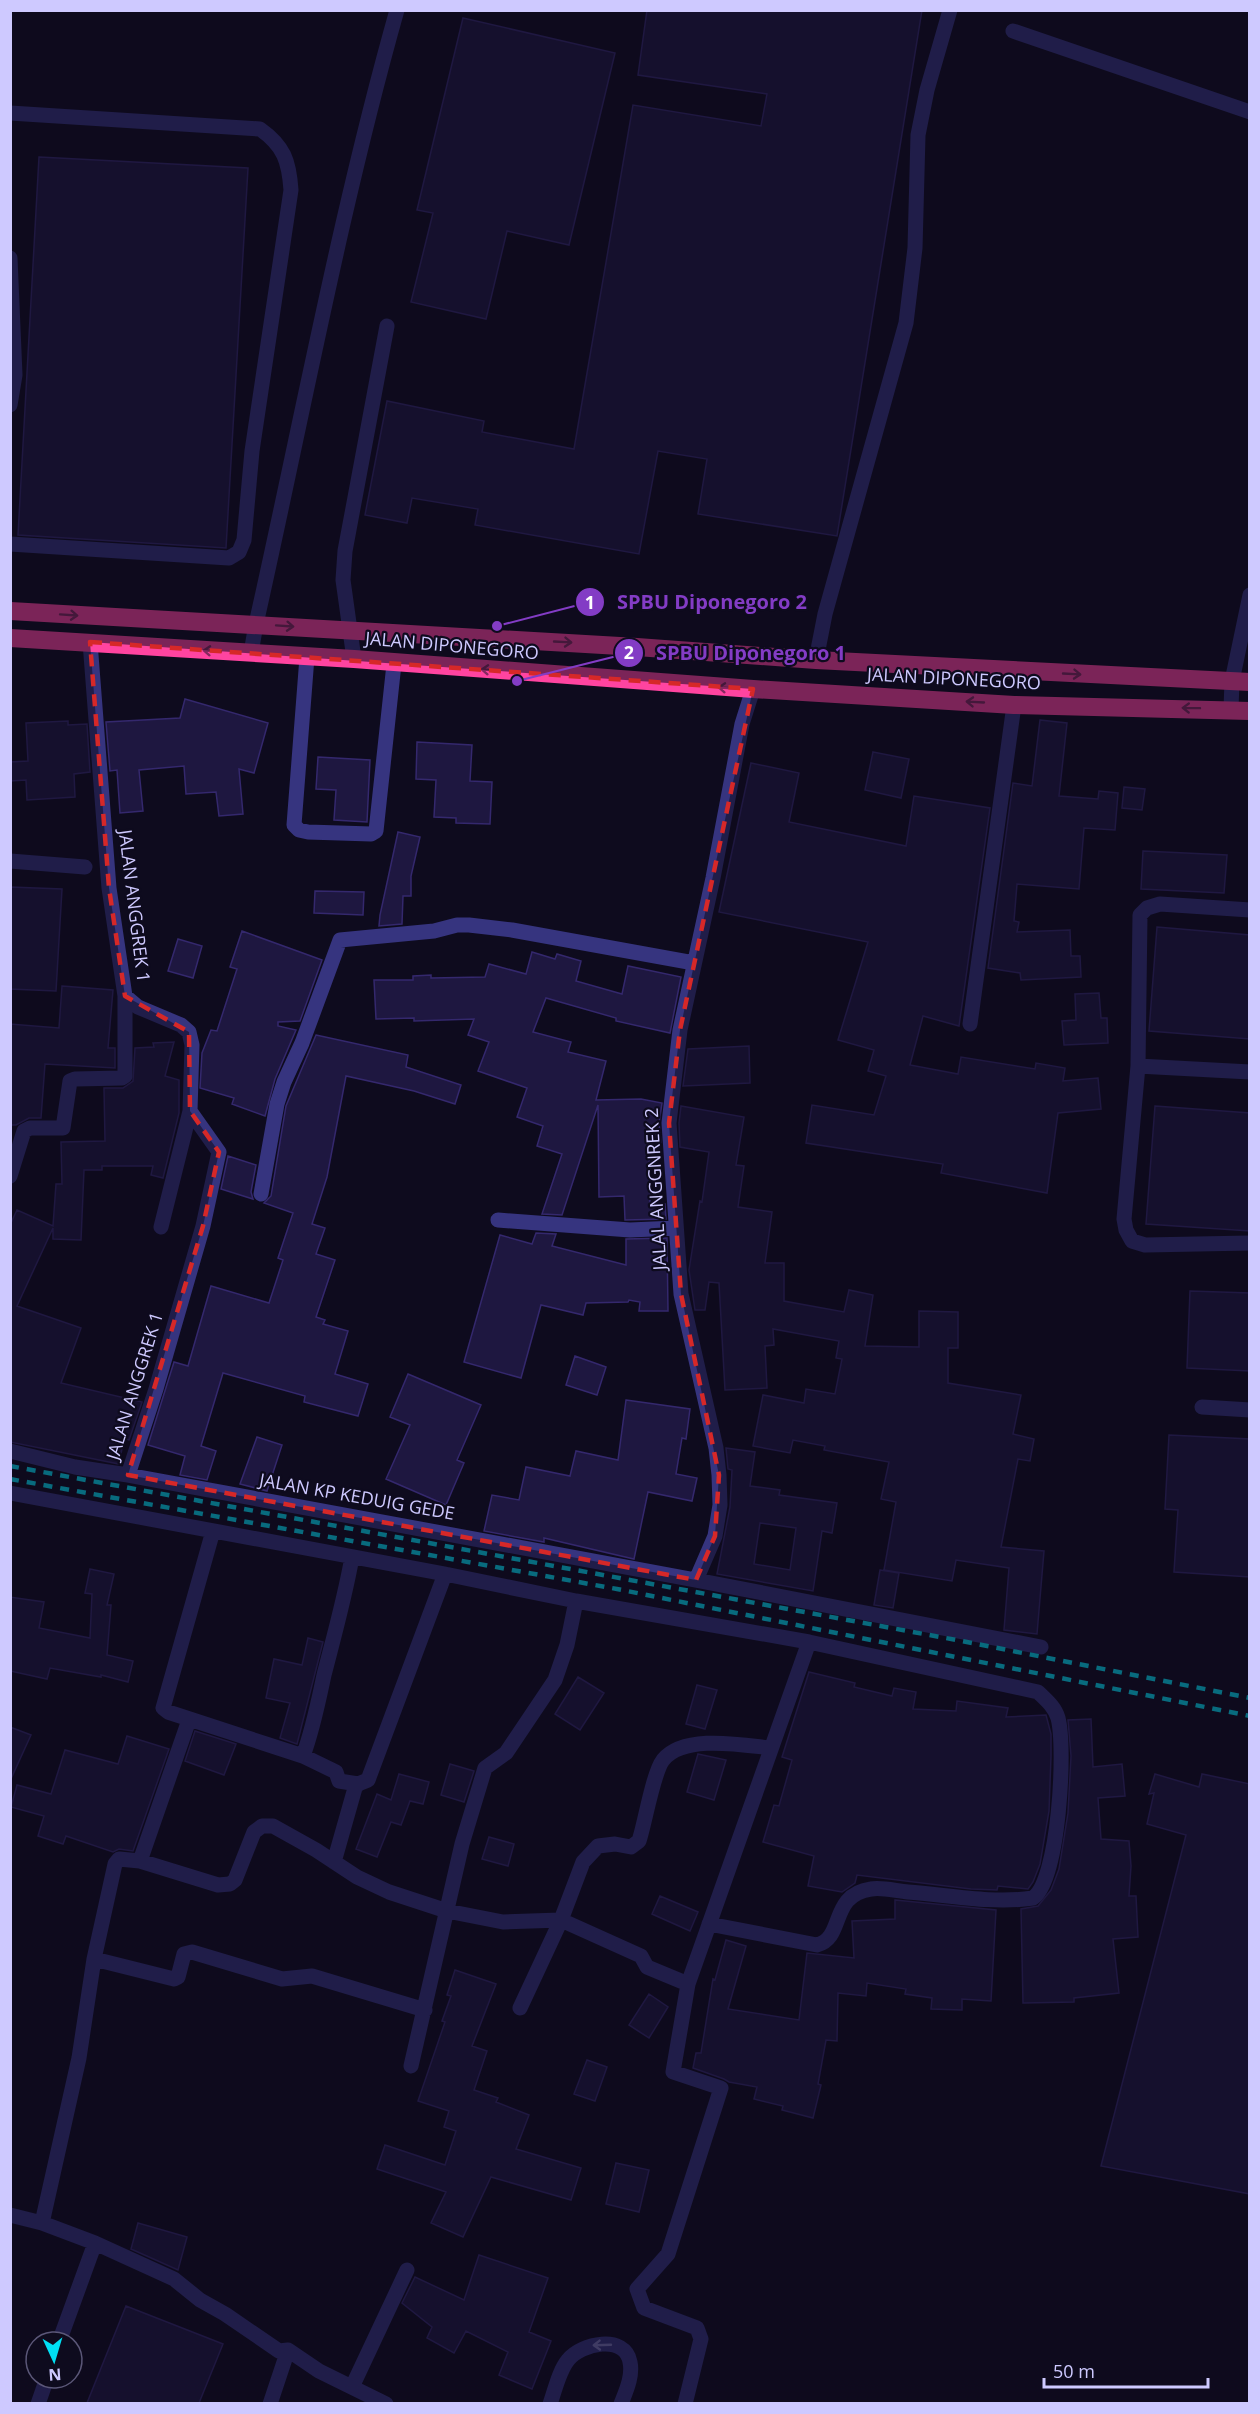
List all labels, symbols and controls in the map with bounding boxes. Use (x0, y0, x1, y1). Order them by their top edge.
callout: SPBU Diponegoro 2 (575, 583, 819, 621)
text: SPBU Diponegoro 2 (617, 588, 807, 615)
text: 1 (585, 590, 595, 614)
one-way arrow (58, 610, 78, 621)
one-way arrow (274, 620, 294, 631)
street label: JALAN DIPONEGORO (362, 625, 540, 665)
callout: SPBU Diponegoro 1 (614, 634, 858, 672)
one-way arrow (553, 637, 573, 648)
text: SPBU Diponegoro 1 (656, 639, 846, 666)
text: 2 (624, 640, 634, 664)
one-way arrow (202, 645, 222, 656)
street label: JALAN DIPONEGORO (865, 661, 1042, 695)
one-way arrow (481, 665, 501, 676)
one-way arrow (1062, 669, 1082, 680)
one-way arrow (717, 682, 737, 693)
one-way arrow (966, 697, 986, 708)
one-way arrow (1182, 703, 1202, 714)
street label: JALAN ANGGREK 1 (113, 826, 156, 983)
street label: JALAL ANGGNREK 2 (639, 1107, 671, 1273)
street label: JALAN ANGGREK 1 (100, 1309, 168, 1464)
street label: JALAN KP KEDUIG GEDE (256, 1467, 457, 1525)
north arrow (24, 2330, 84, 2390)
one-way arrow (593, 2340, 612, 2351)
scale bar (1044, 2351, 1208, 2389)
text: 50 m (1053, 2359, 1095, 2383)
text: N (48, 2364, 62, 2386)

